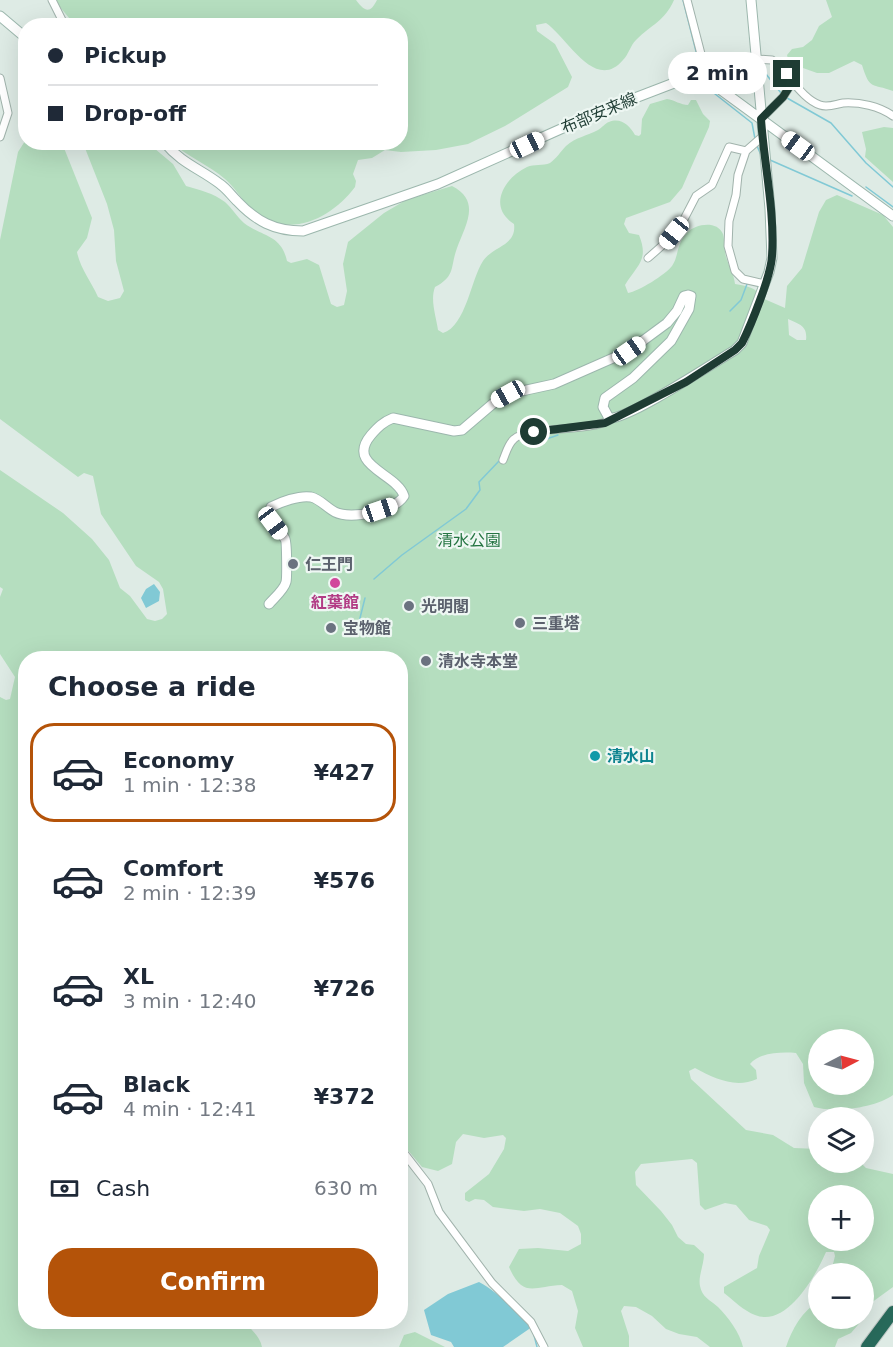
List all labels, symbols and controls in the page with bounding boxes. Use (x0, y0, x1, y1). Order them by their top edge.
text: Pickup (84, 43, 167, 68)
callout: 2 min (667, 53, 766, 95)
route end (773, 60, 800, 87)
text: 2 min (686, 61, 749, 85)
street label: 布部安来線 (558, 89, 640, 137)
text: Drop-off (84, 101, 186, 126)
car (778, 128, 818, 164)
car (507, 129, 547, 161)
car (656, 213, 692, 253)
car (609, 333, 649, 369)
car (488, 377, 528, 411)
route start (520, 418, 547, 445)
car (360, 496, 400, 524)
car (255, 503, 291, 543)
park label: 清水公園 (437, 531, 501, 550)
place label: 仁王門 (305, 555, 353, 574)
marker: 仁王門 (286, 557, 300, 571)
marker: 紅葉館 (328, 576, 342, 590)
place label: 紅葉館 (311, 593, 359, 612)
place label: 光明閣 (421, 597, 469, 616)
marker: 光明閣 (402, 599, 416, 613)
place label: 三重塔 (532, 614, 580, 633)
marker: 三重塔 (513, 616, 527, 630)
place label: 宝物館 (343, 619, 391, 638)
marker: 宝物館 (324, 621, 338, 635)
place label: 清水寺本堂 (438, 652, 518, 671)
marker: 清水寺本堂 (419, 654, 433, 668)
text: Choose a ride (48, 671, 256, 702)
icon: car (51, 746, 105, 800)
place label: 清水山 (607, 747, 655, 766)
text: Economy (123, 748, 234, 773)
marker: 清水山 (588, 749, 602, 763)
text: ¥427 (314, 760, 375, 785)
text: 1 min · 12:38 (123, 773, 257, 797)
icon: car (51, 854, 105, 908)
text: Comfort (123, 856, 223, 881)
text: ¥576 (314, 868, 375, 893)
text: 2 min · 12:39 (123, 881, 257, 905)
icon: car (51, 962, 105, 1016)
text: XL (123, 964, 154, 989)
text: ¥726 (314, 976, 375, 1001)
text: 3 min · 12:40 (123, 989, 257, 1013)
north arrow (808, 1029, 874, 1095)
map controls (808, 1029, 874, 1329)
icon: car (51, 1070, 105, 1124)
text: Black (123, 1072, 190, 1097)
text: ¥372 (314, 1084, 375, 1109)
text: 4 min · 12:41 (123, 1097, 257, 1121)
button: layers (808, 1107, 874, 1173)
icon: cash (48, 1172, 81, 1205)
text: Cash (96, 1176, 150, 1201)
text: 630 m (314, 1176, 378, 1200)
button: + (808, 1185, 874, 1251)
button: Confirm (48, 1248, 378, 1317)
button: − (808, 1263, 874, 1329)

